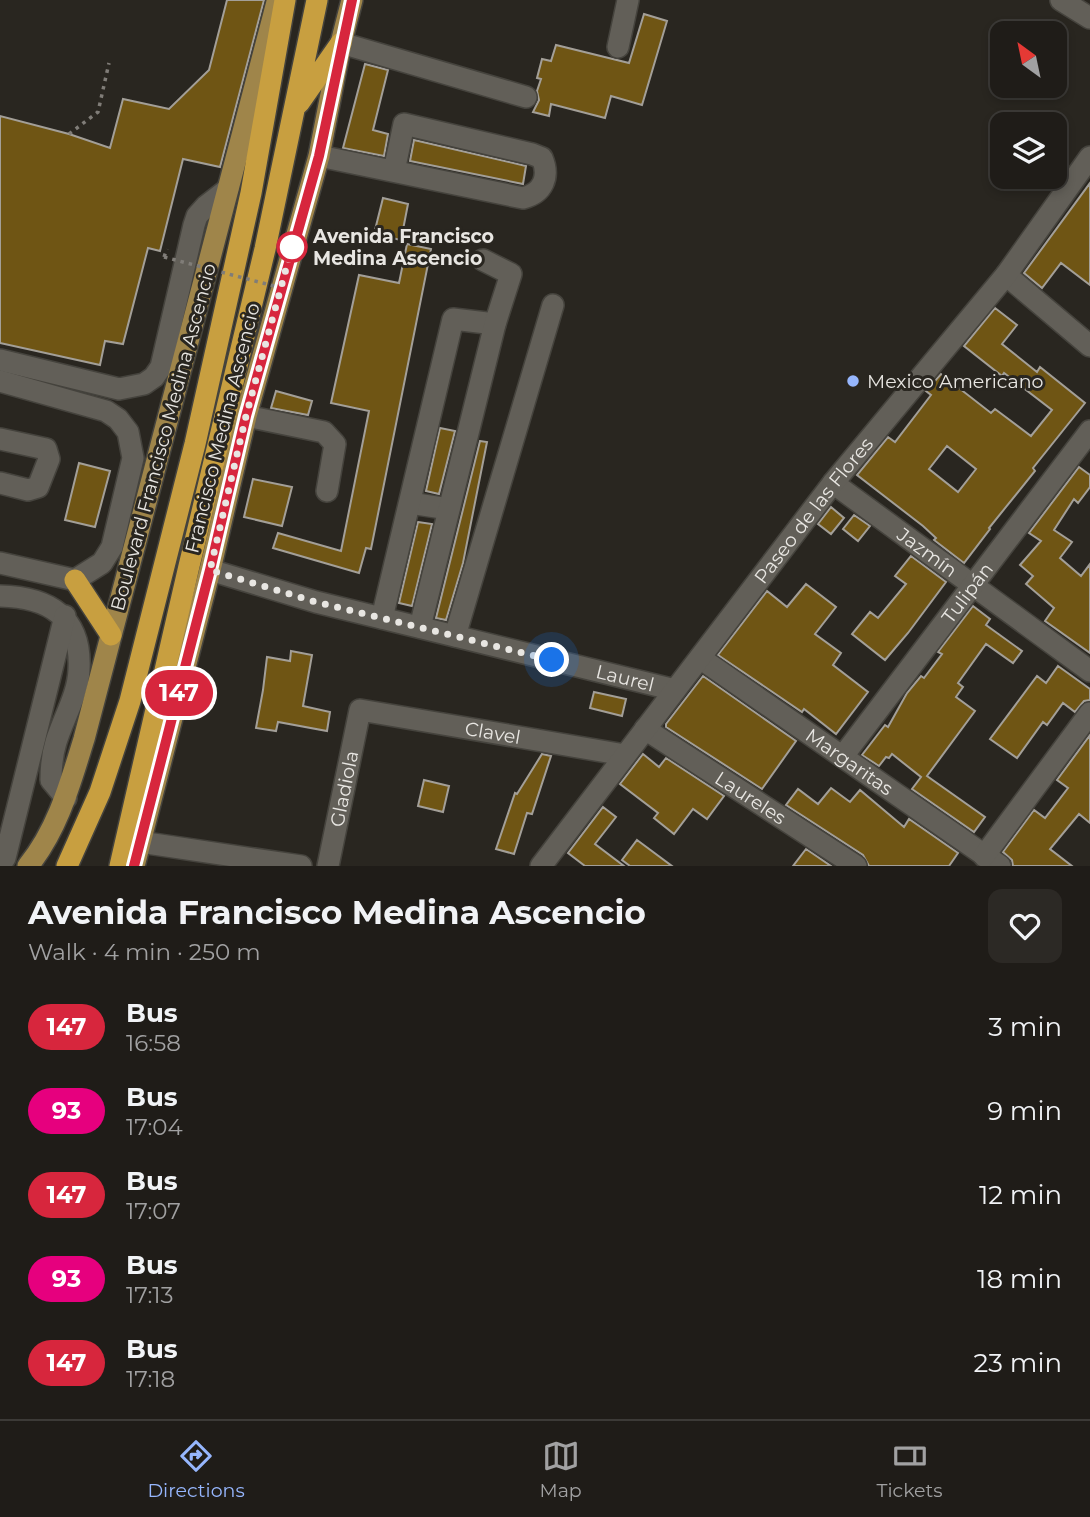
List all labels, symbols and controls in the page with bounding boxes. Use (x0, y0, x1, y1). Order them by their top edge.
north arrow (990, 21, 1068, 98)
map controls (990, 21, 1067, 189)
button: layers (990, 112, 1067, 189)
place label: Avenida Francisco Medina Ascencio (312, 225, 494, 270)
marker: Avenida Francisco Medina Ascencio (277, 232, 307, 262)
street label: Boulevard Francisco Medina Ascencio (106, 261, 221, 613)
street label: Francisco Medina Ascencio (180, 301, 265, 556)
place label: Mexico Americano (867, 370, 1044, 393)
marker: Mexico Americano (845, 373, 861, 389)
street label: Paseo de las Flores (749, 433, 878, 588)
street label: Jazmín (892, 522, 962, 582)
street label: Tulipán (937, 558, 998, 628)
your location (534, 642, 569, 677)
street label: Laurel (594, 660, 656, 696)
line badge: 147 (139, 670, 219, 716)
text: 147 (159, 678, 199, 707)
street label: Clavel (463, 717, 522, 749)
street label: Margaritas (801, 724, 897, 800)
street label: Gladiola (325, 749, 363, 829)
street label: Laureles (711, 767, 790, 829)
button: heart (988, 889, 1062, 963)
text: Avenida Francisco Medina Ascencio (28, 892, 646, 932)
text: Walk · 4 min · 250 m (28, 938, 261, 966)
text: Bus (126, 997, 178, 1029)
text: 3 min (988, 1011, 1062, 1043)
text: 147 (47, 1012, 86, 1041)
text: 16:58 (126, 1029, 181, 1057)
text: Bus (126, 1081, 178, 1113)
text: 9 min (987, 1095, 1062, 1127)
text: 93 (52, 1096, 81, 1125)
text: 17:04 (126, 1113, 183, 1141)
text: Bus (126, 1165, 178, 1197)
text: 12 min (979, 1179, 1062, 1211)
text: 147 (47, 1180, 86, 1209)
text: 17:07 (126, 1197, 181, 1225)
text: Bus (126, 1249, 178, 1281)
text: 18 min (977, 1263, 1062, 1295)
text: 93 (52, 1264, 81, 1293)
text: 17:13 (126, 1281, 174, 1309)
text: Bus (126, 1333, 178, 1365)
text: 23 min (974, 1347, 1062, 1379)
text: 147 (47, 1348, 86, 1377)
text: 17:18 (126, 1365, 175, 1393)
tab: Directions (147, 1437, 245, 1502)
tab: Map (540, 1437, 582, 1502)
tab: Tickets (877, 1437, 943, 1502)

